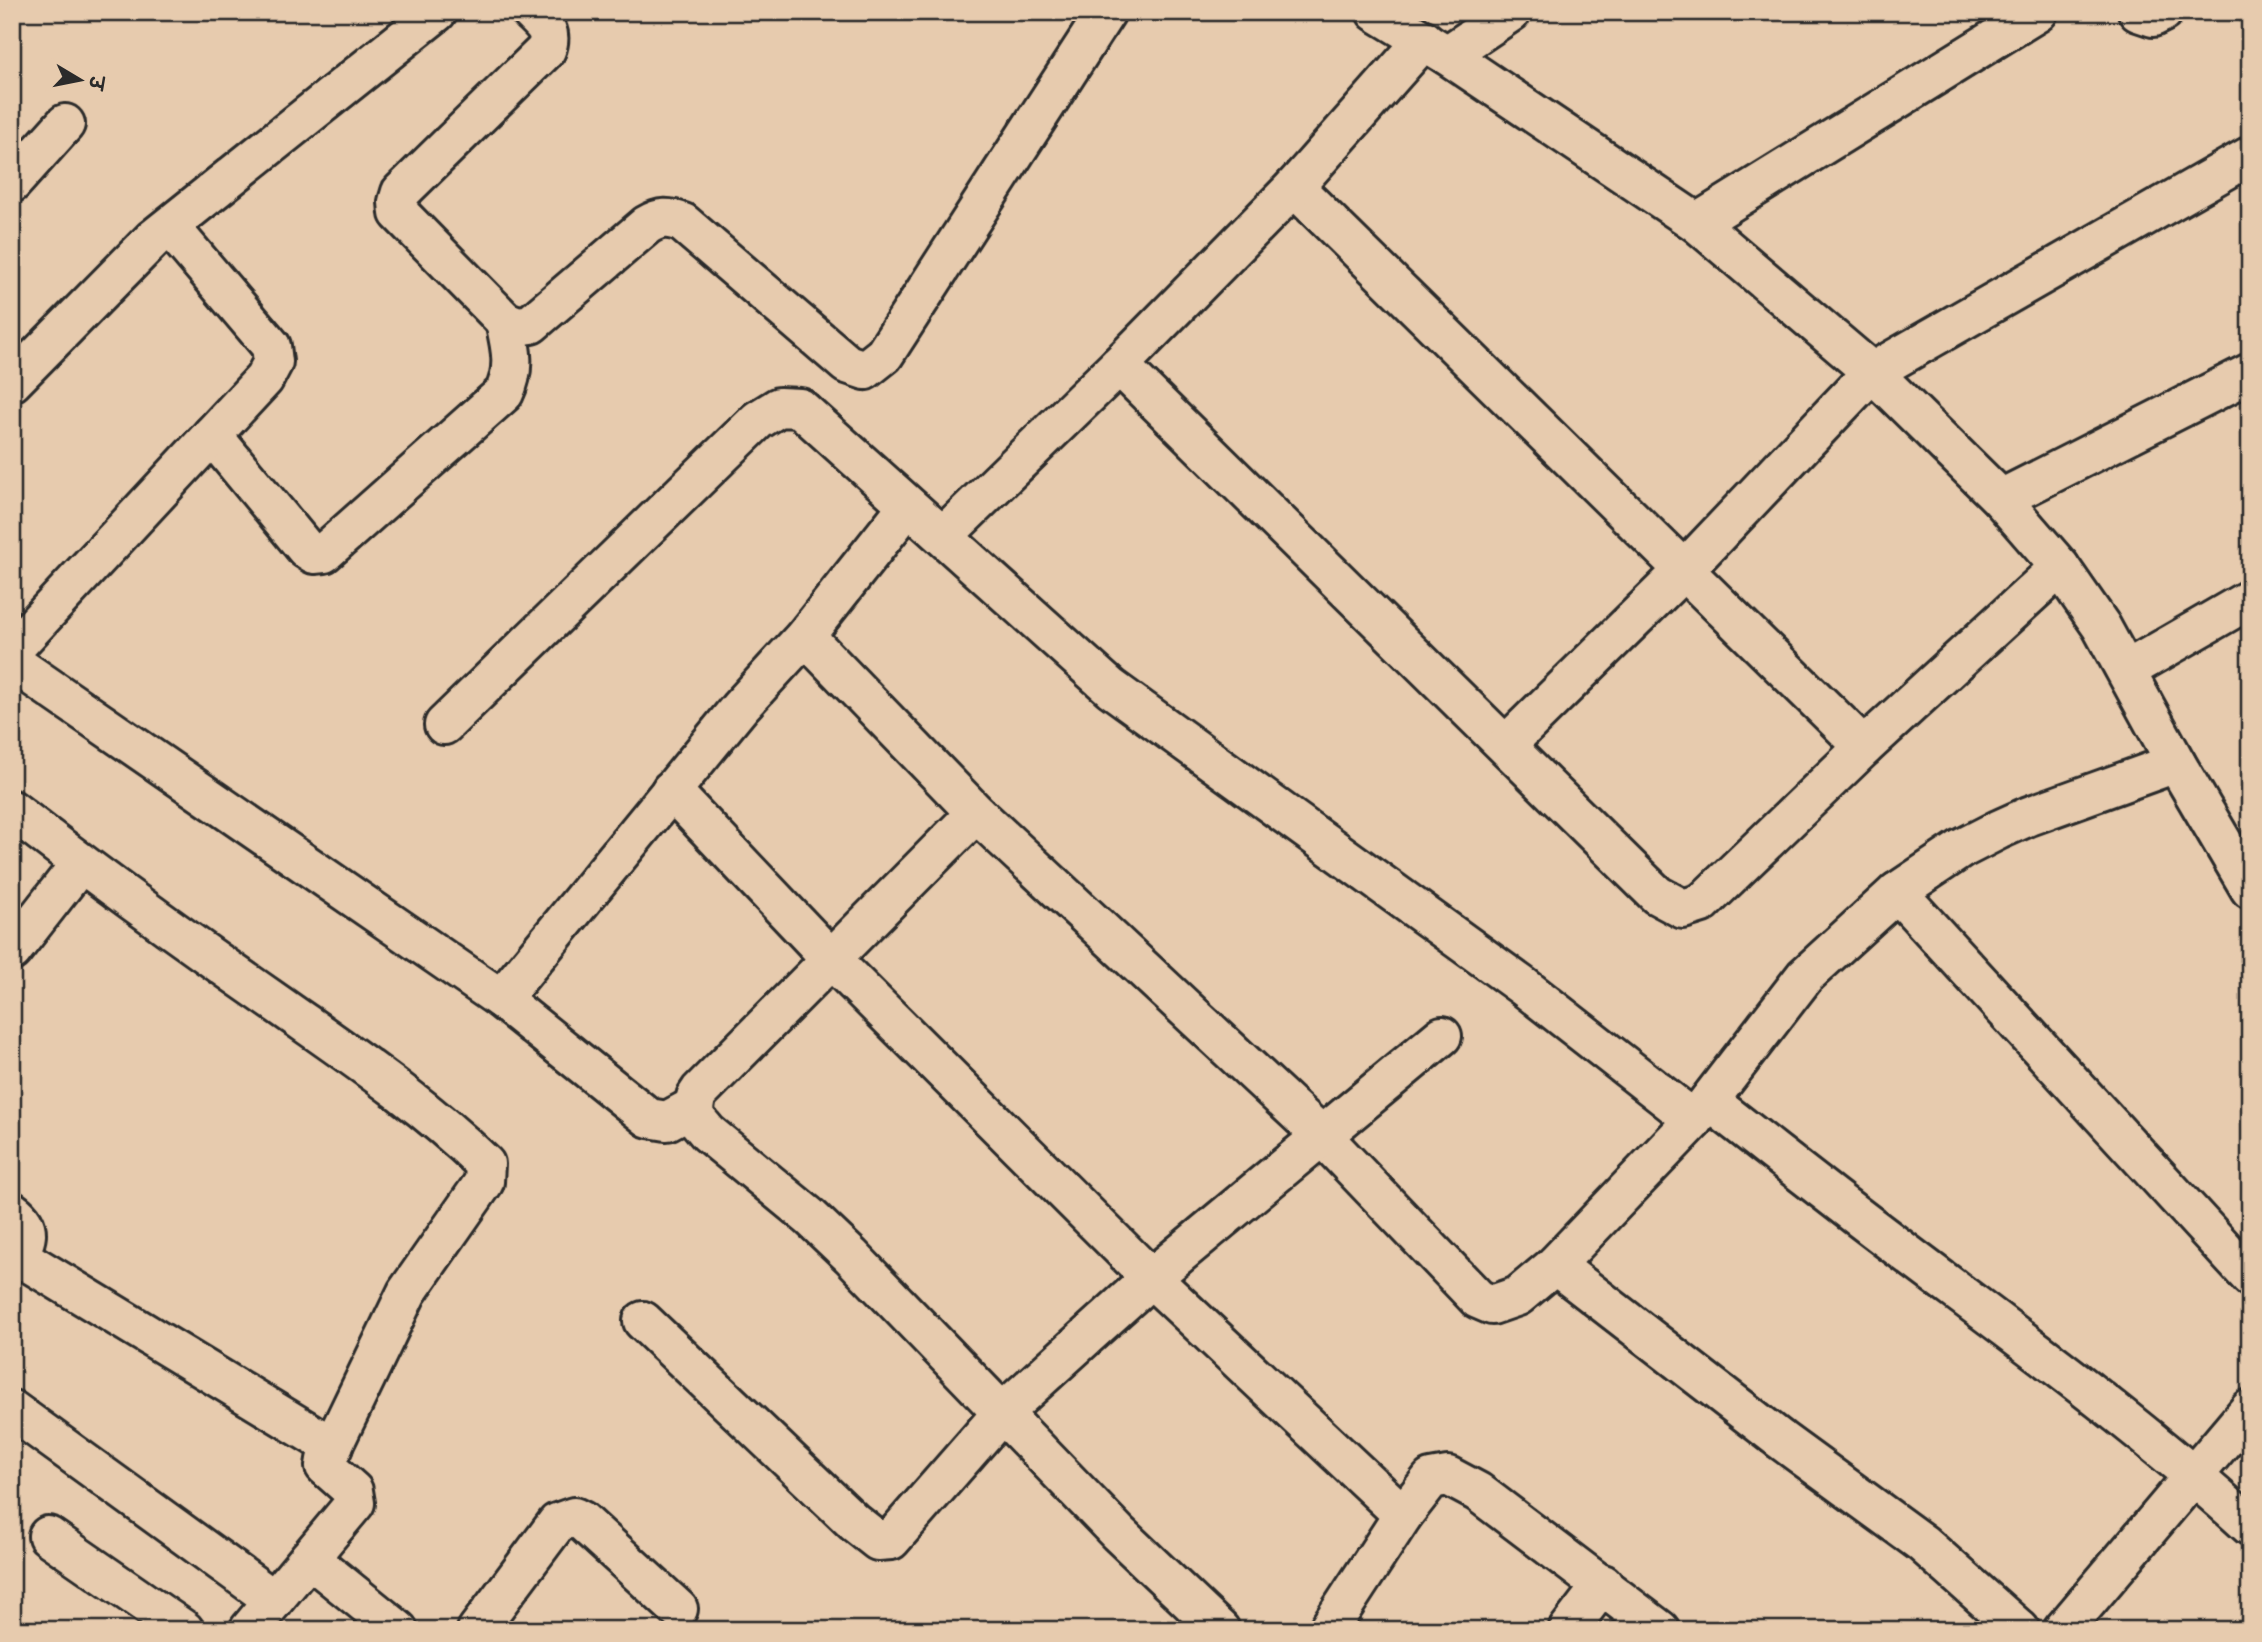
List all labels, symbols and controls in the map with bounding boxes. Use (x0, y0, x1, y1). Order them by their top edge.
north arrow (46, 46, 116, 116)
text: उ (80, 72, 106, 93)

